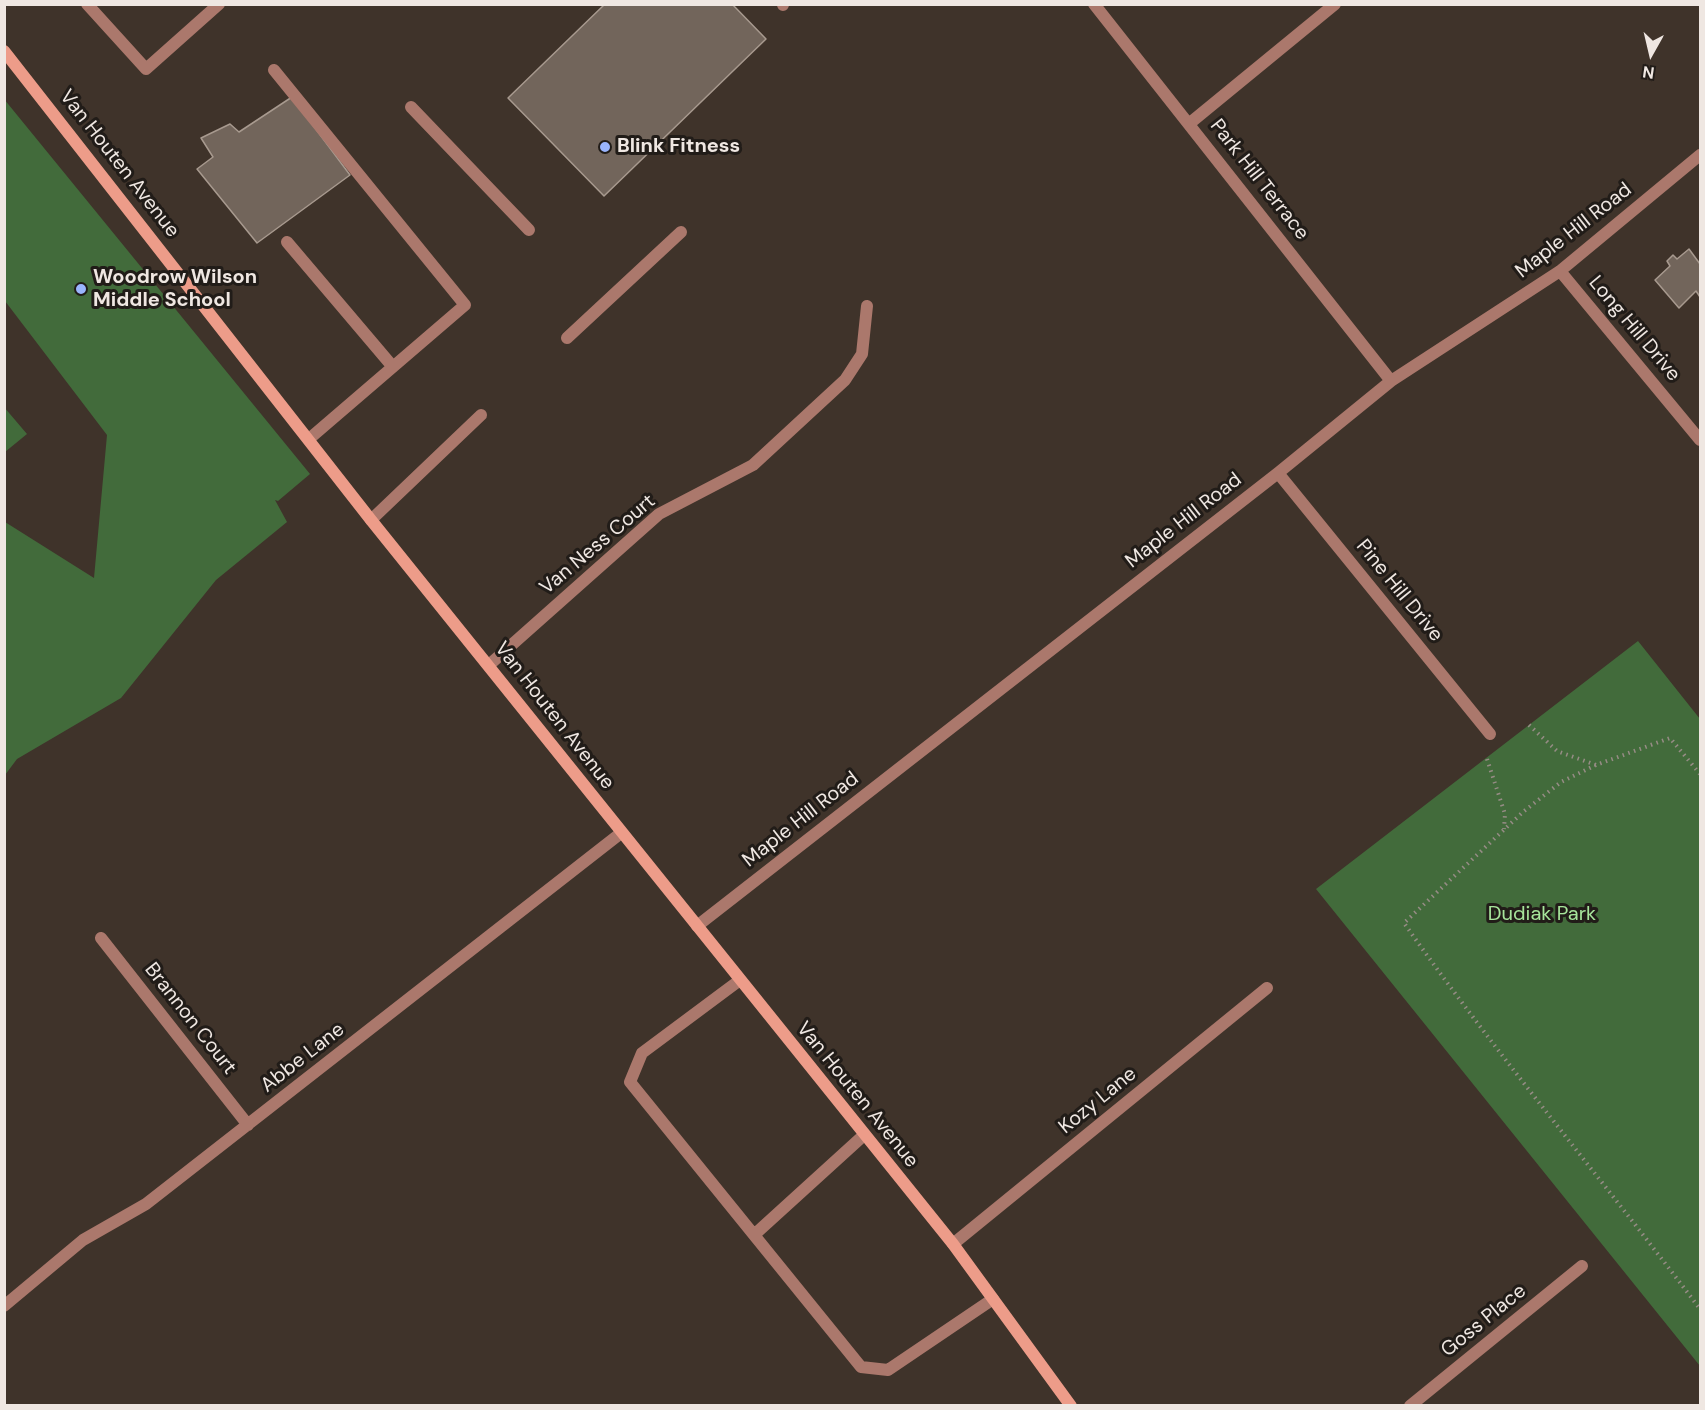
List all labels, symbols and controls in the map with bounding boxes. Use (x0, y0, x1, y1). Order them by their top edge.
north arrow (1621, 24, 1681, 84)
text: N (1641, 61, 1656, 84)
street label: Van Houten Avenue (54, 85, 184, 243)
street label: Park Hill Terrace (1204, 115, 1314, 245)
place label: Blink Fitness (617, 135, 740, 159)
marker: Blink Fitness (598, 140, 612, 154)
street label: Maple Hill Road (1511, 178, 1637, 284)
place label: Woodrow Wilson Middle School (93, 266, 257, 313)
street label: Long Hill Drive (1583, 272, 1685, 386)
marker: Woodrow Wilson Middle School (74, 282, 88, 296)
street label: Maple Hill Road (1121, 468, 1247, 574)
street label: Van Ness Court (535, 490, 661, 600)
street label: Pine Hill Drive (1350, 535, 1448, 647)
street label: Van Houten Avenue (489, 637, 619, 795)
street label: Maple Hill Road (738, 767, 864, 873)
park label: Dudiak Park (1488, 903, 1596, 927)
street label: Brannon Court (139, 958, 241, 1080)
street label: Van Houten Avenue (791, 1017, 923, 1173)
street label: Abbe Lane (257, 1018, 349, 1098)
street label: Kozy Lane (1054, 1062, 1142, 1140)
street label: Goss Place (1437, 1280, 1531, 1362)

